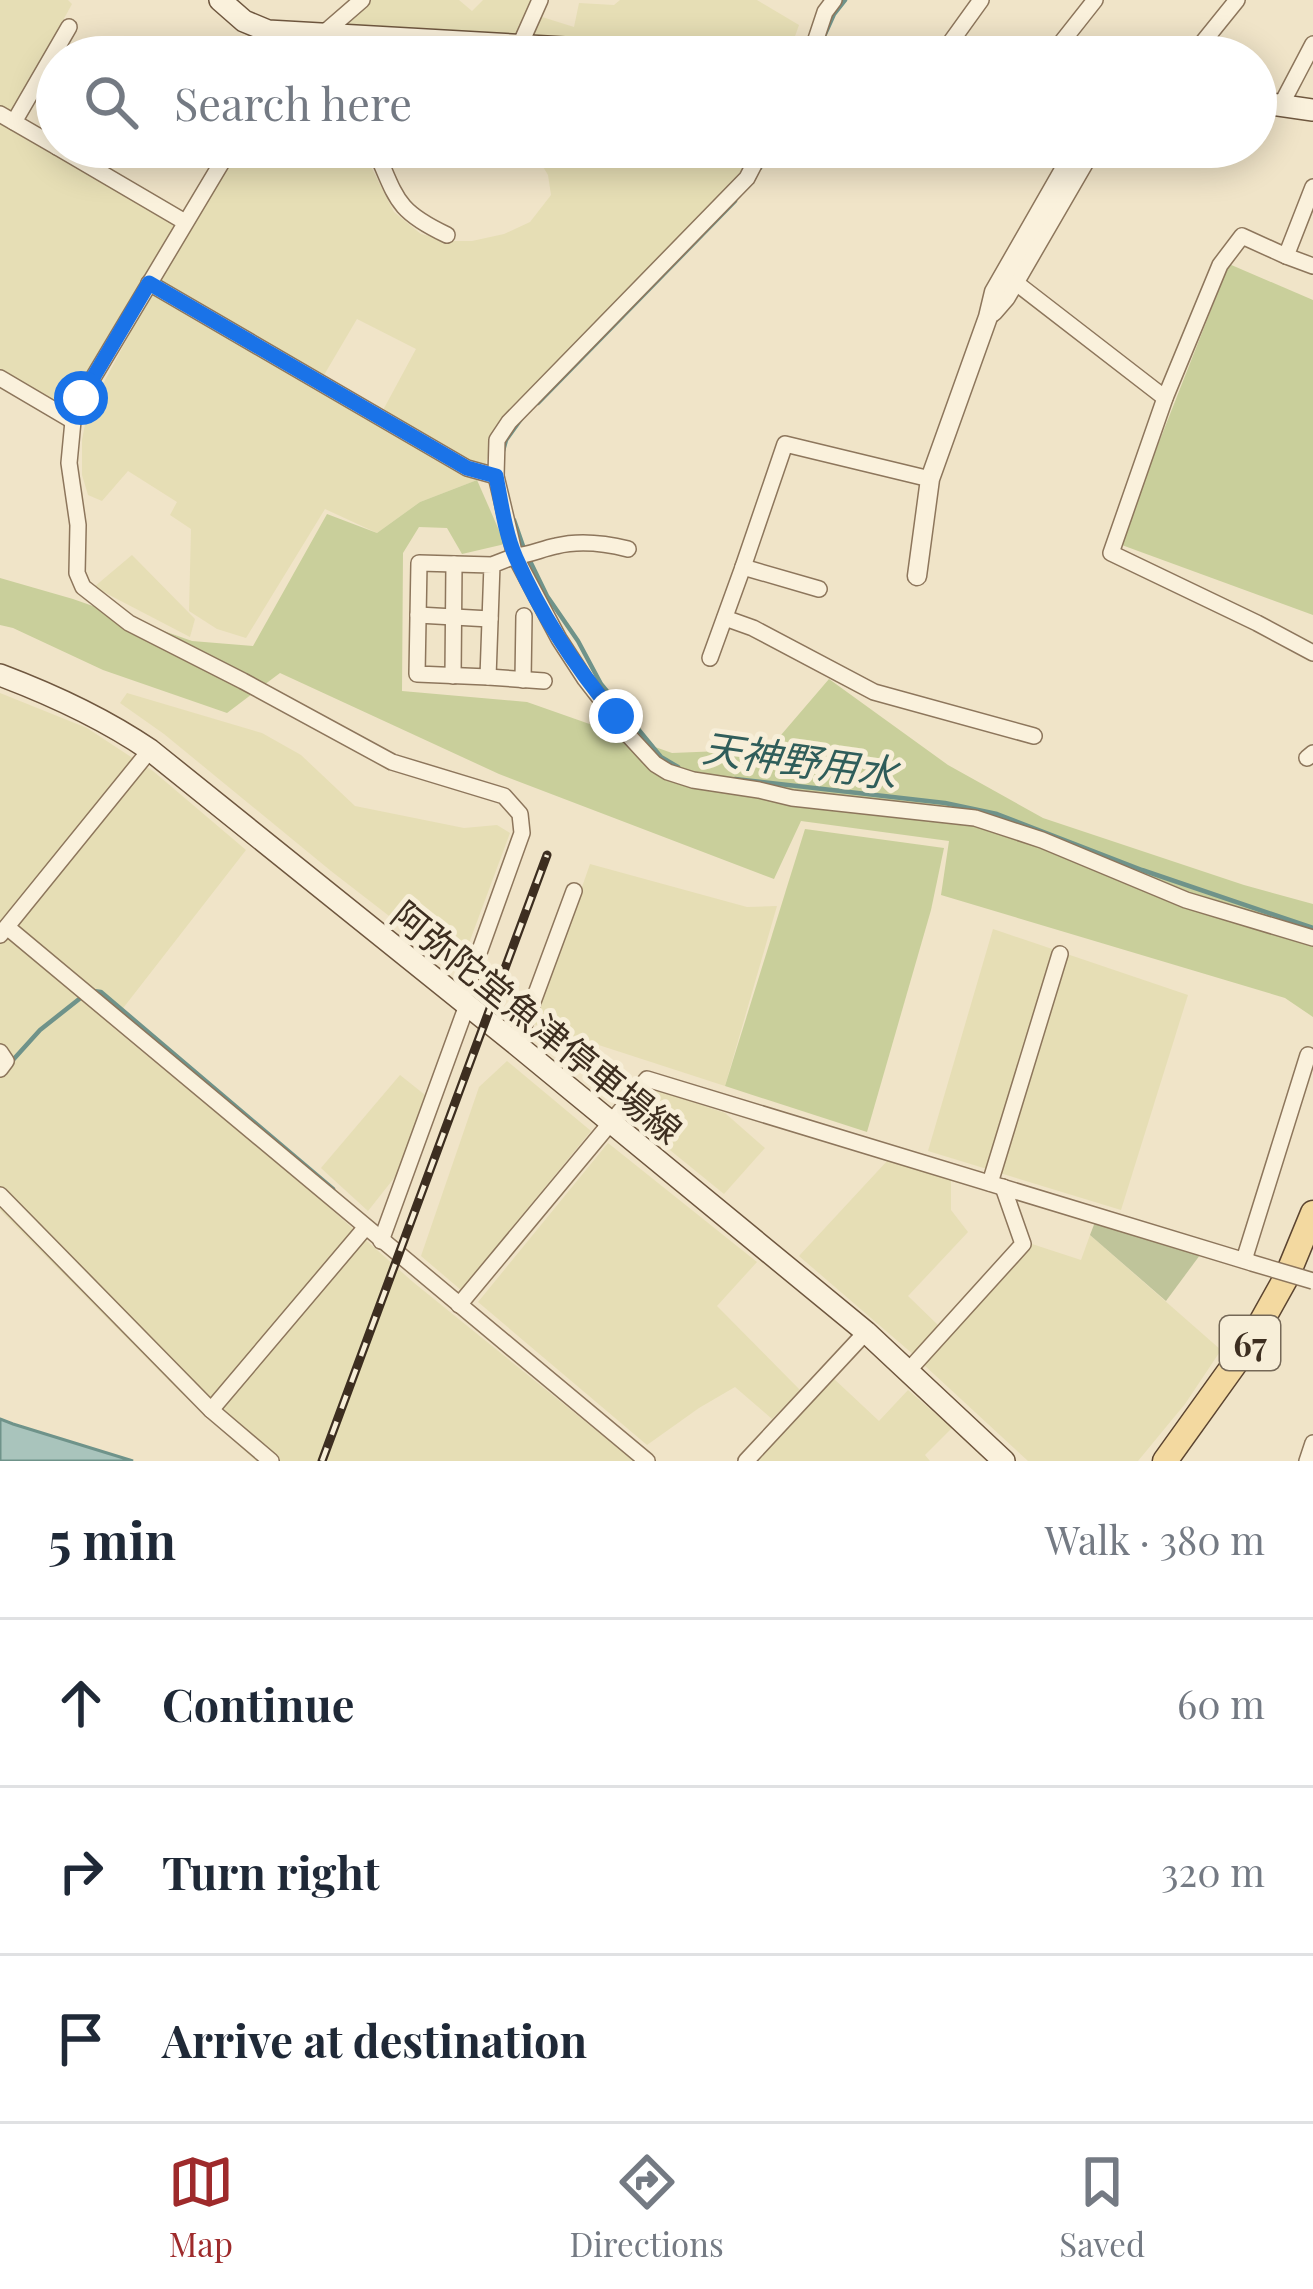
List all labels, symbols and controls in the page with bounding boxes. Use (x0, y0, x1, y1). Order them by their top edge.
search box (36, 36, 1277, 168)
icon: search (78, 69, 144, 135)
text: Search here (174, 72, 412, 132)
route start (54, 371, 108, 425)
route end (589, 689, 643, 743)
water label: 天神野用水 (700, 720, 904, 799)
street label: 阿弥陀堂魚津停車場線 (383, 889, 693, 1153)
road number: 67 (1220, 1316, 1280, 1370)
text: 5 min (48, 1505, 176, 1573)
text: Walk · 380 m (1045, 1513, 1265, 1565)
icon: ahead (48, 1670, 114, 1736)
text: Continue (162, 1673, 354, 1733)
text: 60 m (1177, 1677, 1265, 1729)
icon: right (48, 1838, 114, 1904)
text: Turn right (162, 1841, 380, 1901)
text: 320 m (1161, 1845, 1265, 1897)
icon: arrive (48, 2006, 114, 2072)
text: Arrive at destination (162, 2009, 587, 2069)
tab: Map (168, 2149, 234, 2265)
tab: Directions (569, 2149, 724, 2265)
tab: Saved (1059, 2149, 1145, 2265)

